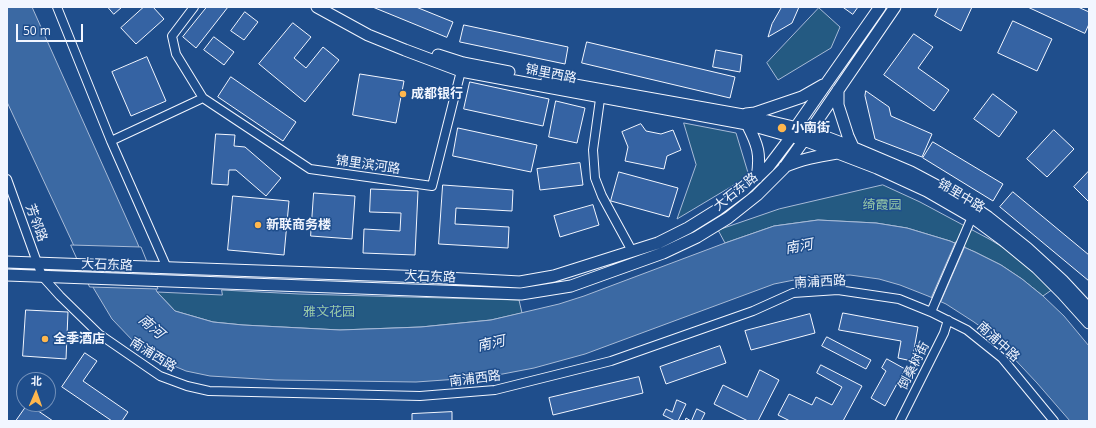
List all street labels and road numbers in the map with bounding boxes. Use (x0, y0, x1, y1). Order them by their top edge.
street label: 锦里西路 (524, 61, 578, 87)
street label: 锦里滨河路 (335, 153, 401, 177)
street label: 大石东路 (711, 170, 761, 214)
street label: 锦里中路 (935, 176, 987, 216)
street label: 芳邻路 (22, 202, 50, 244)
street label: 大石东路 (81, 256, 133, 274)
street label: 大石东路 (404, 268, 456, 286)
street label: 南浦西路 (794, 273, 846, 291)
street label: 南浦中路 (973, 319, 1023, 365)
street label: 南浦西路 (127, 335, 179, 375)
street label: 倒桑树街 (895, 339, 933, 393)
street label: 南浦西路 (448, 368, 502, 390)

